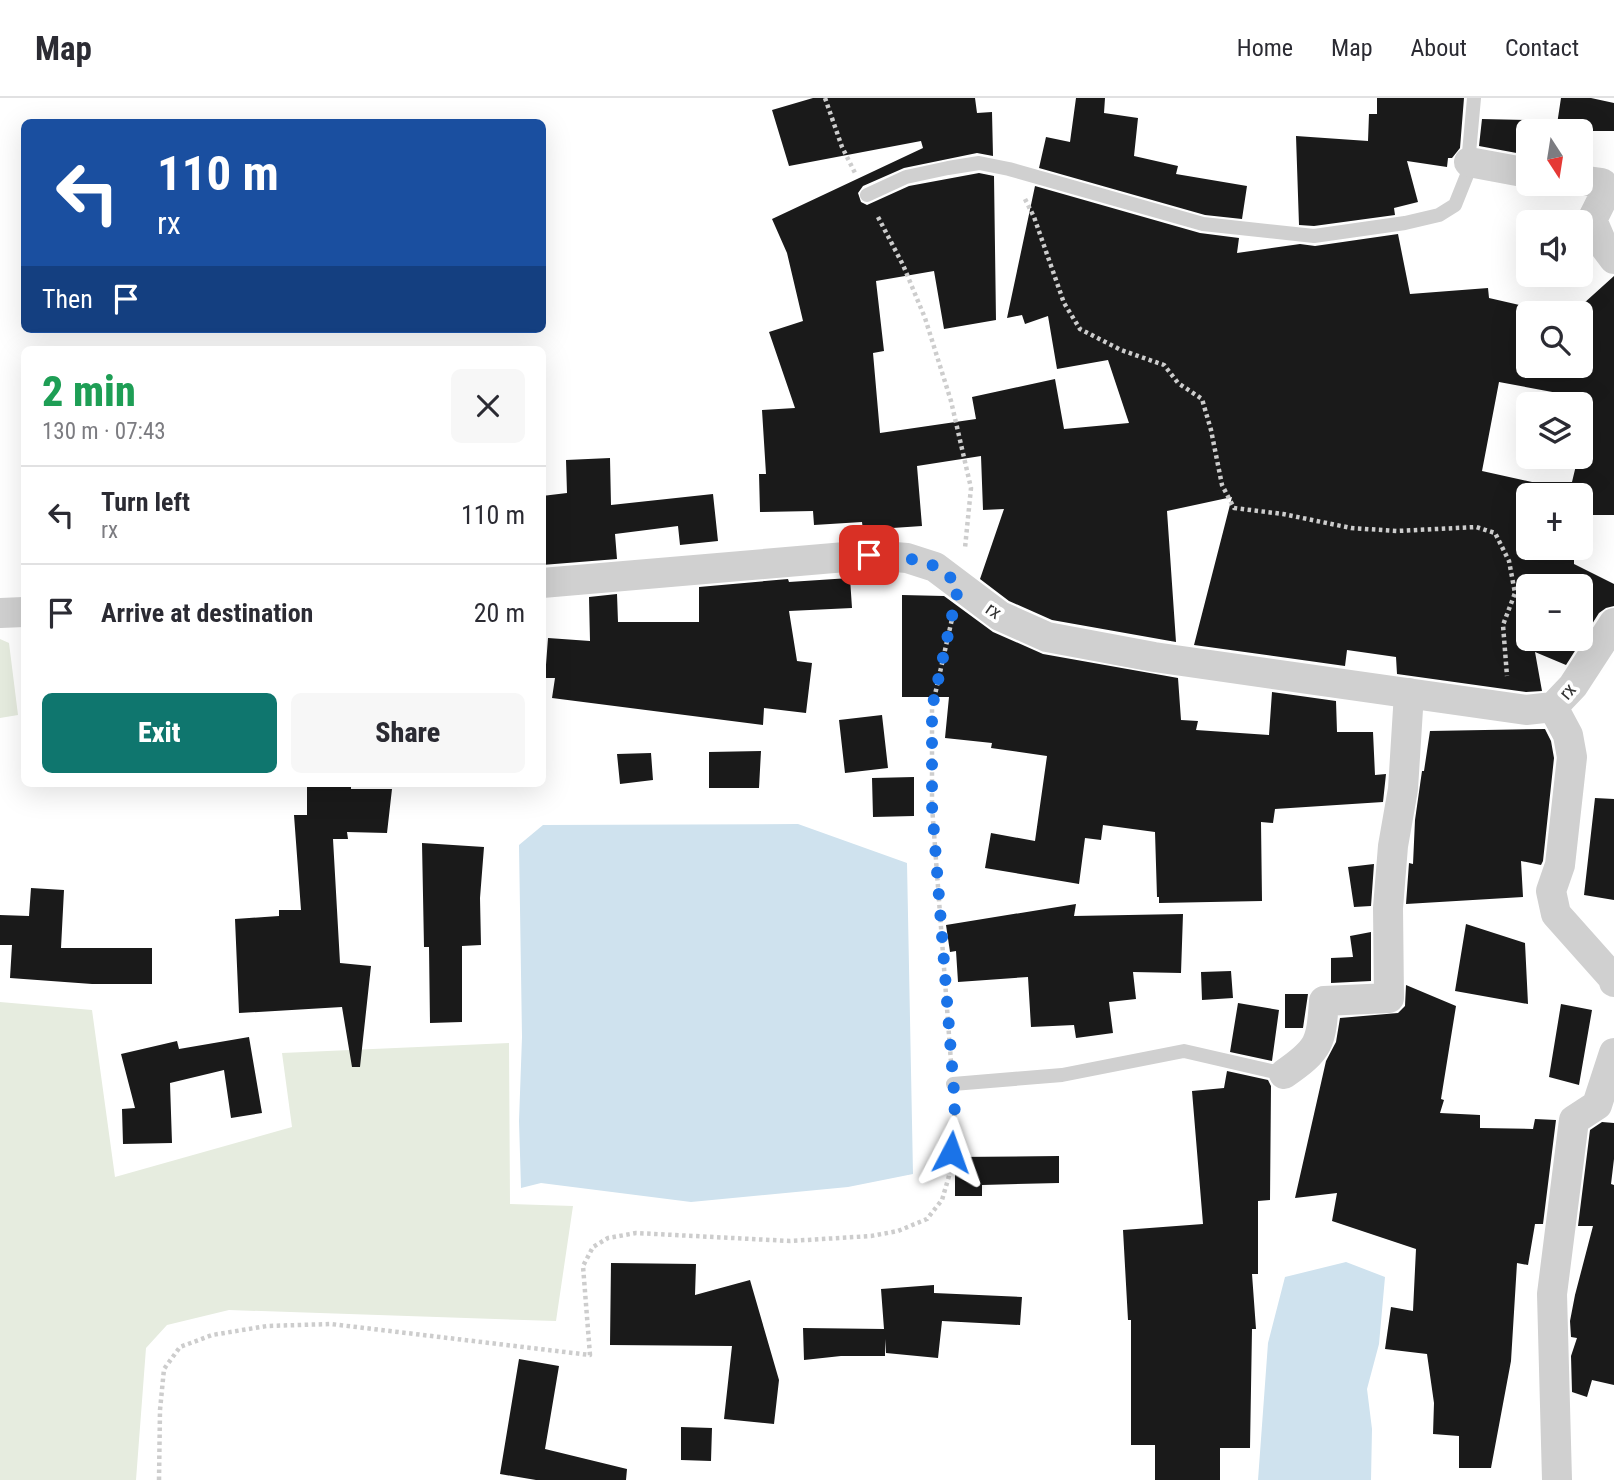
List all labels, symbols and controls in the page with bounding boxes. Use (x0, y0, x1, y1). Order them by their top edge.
text: Map (35, 29, 92, 68)
text: Home (1237, 34, 1293, 62)
text: Map (1331, 34, 1373, 62)
text: About (1411, 34, 1467, 62)
text: Contact (1505, 34, 1579, 62)
north arrow (1516, 119, 1592, 196)
map controls (1516, 119, 1593, 651)
text: 110 m (157, 145, 279, 202)
icon: left (42, 147, 133, 238)
text: rx (157, 204, 181, 242)
button: sound (1516, 210, 1593, 287)
icon: arrive (107, 280, 145, 318)
text: Then (42, 284, 93, 314)
button: search (1516, 301, 1593, 378)
text: 2 min (42, 367, 136, 416)
button: close (451, 369, 525, 443)
button: layers (1516, 392, 1593, 469)
text: 130 m · 07:43 (42, 418, 166, 445)
button: + (1516, 483, 1593, 560)
text: Turn left (101, 487, 190, 517)
icon: left (42, 496, 80, 534)
text: 110 m (461, 500, 525, 530)
text: rx (101, 517, 118, 544)
pin (839, 525, 899, 585)
icon: arrive (850, 536, 888, 574)
button: − (1516, 574, 1593, 651)
icon: arrive (42, 594, 80, 632)
street label: rx (981, 597, 1006, 624)
text: Arrive at destination (101, 598, 313, 628)
text: 20 m (474, 598, 525, 628)
street label: rx (1554, 678, 1581, 704)
button: Exit (42, 693, 277, 773)
button: Share (291, 693, 525, 773)
position arrow (914, 1115, 988, 1189)

